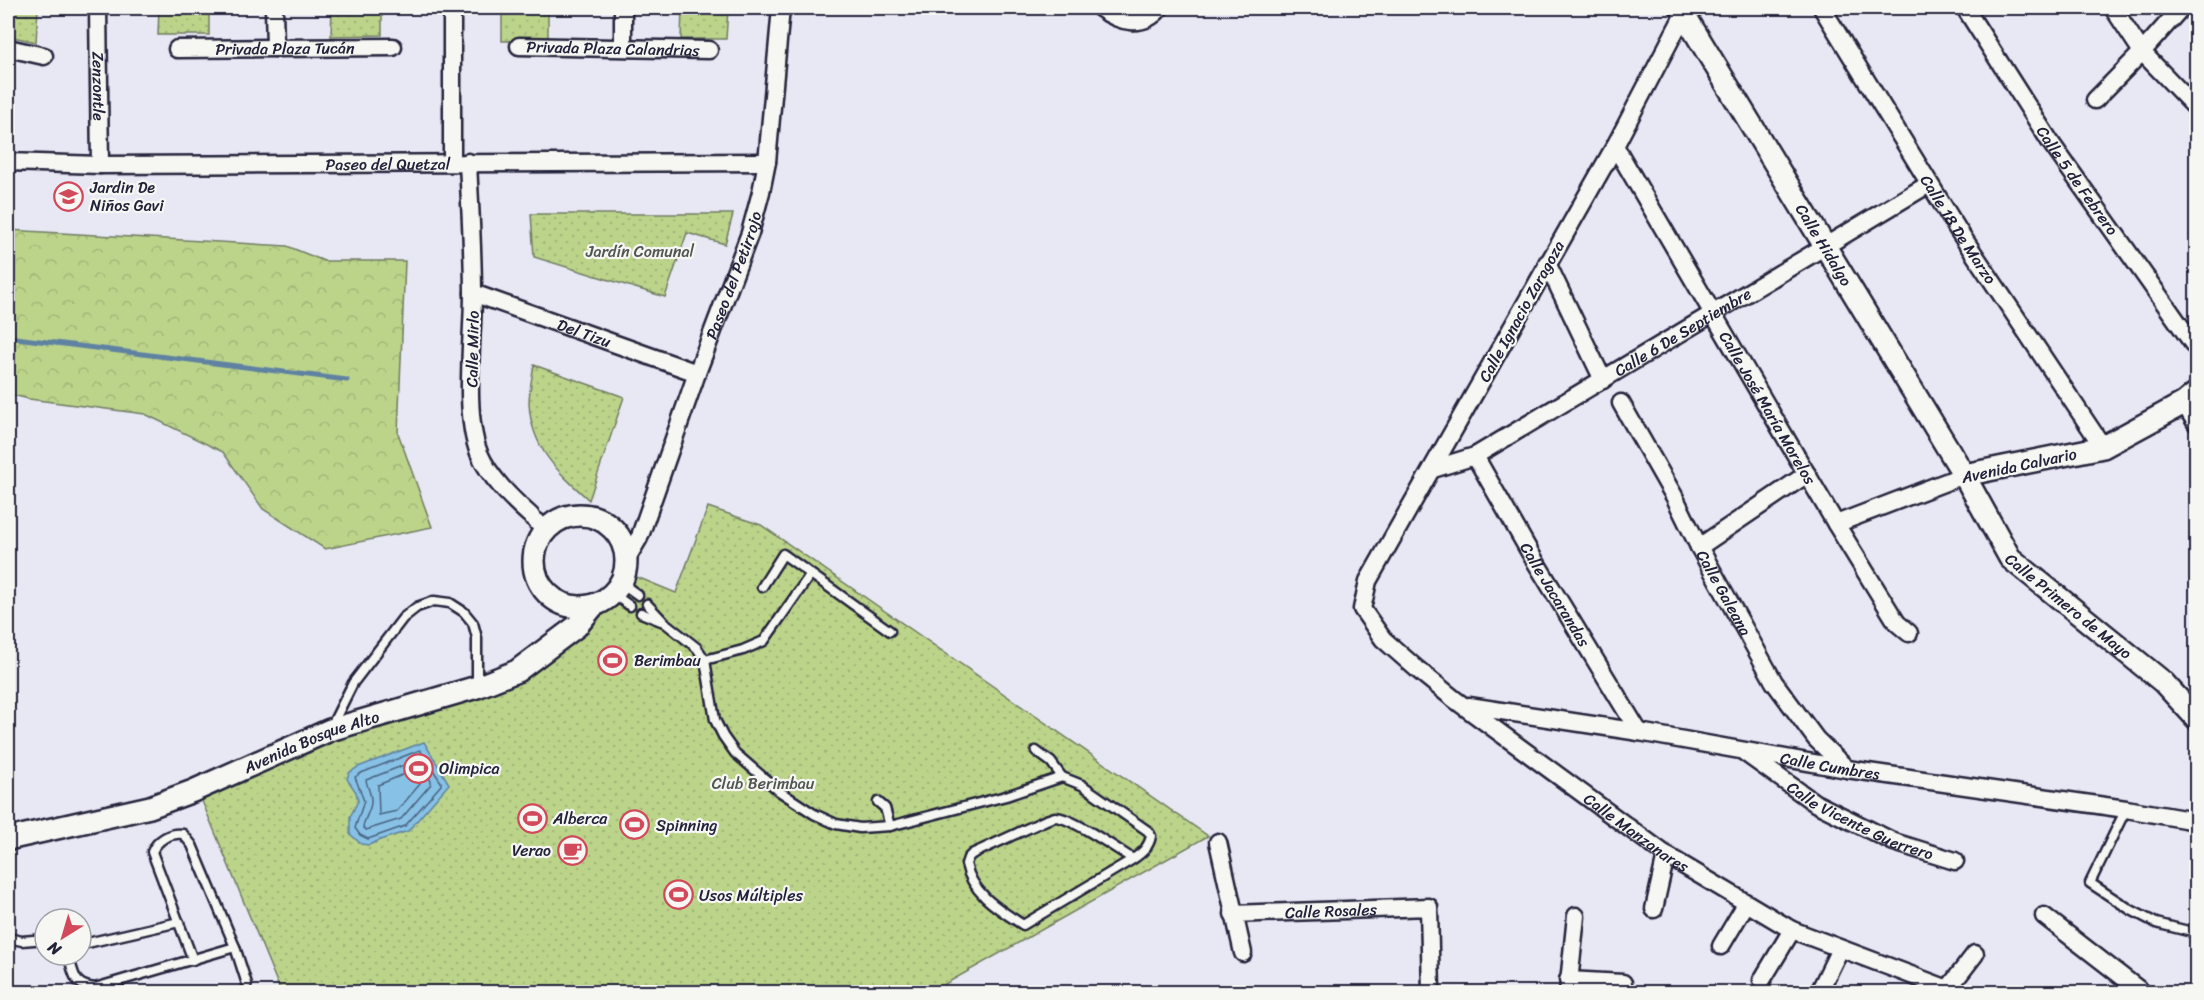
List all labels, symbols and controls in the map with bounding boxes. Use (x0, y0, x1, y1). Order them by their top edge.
street label: Privada Plaza Calandrias (526, 32, 700, 65)
street label: Privada Plaza Tucán (215, 33, 355, 64)
street label: Zenzontle (84, 51, 113, 121)
street label: Calle 5 de Febrero (2028, 120, 2126, 242)
street label: Paseo del Quetzal (326, 149, 451, 179)
street label: Calle 18 De Marzo (1912, 169, 2004, 290)
place label: Jardin De Niños Gavi (89, 173, 164, 220)
school or university icon: Jardin De Niños Gavi (53, 180, 85, 212)
street label: Calle Hidalgo (1787, 198, 1860, 292)
street label: Paseo del Petirrojo (697, 208, 770, 344)
street label: Calle Ignacio Zaragoza (1470, 235, 1573, 388)
park label: Jardín Comunal (585, 237, 694, 266)
street label: Calle 6 De Septiembre (1608, 279, 1757, 385)
street label: Calle Mirlo (457, 310, 488, 388)
street label: Del Tizu (553, 310, 615, 356)
street label: Calle José María Morelos (1711, 325, 1824, 491)
street label: Avenida Calvario (1958, 439, 2079, 492)
street label: Calle Jacarandas (1512, 537, 1598, 653)
street label: Calle Galeana (1688, 544, 1760, 641)
street label: Calle Primero de Mayo (1998, 545, 2139, 667)
sports icon: Berimbau (597, 644, 629, 676)
place label: Berimbau (634, 646, 701, 675)
street label: Avenida Bosque Alto (238, 702, 383, 782)
street label: Calle Cumbres (1778, 743, 1882, 789)
sports icon: Olimpica (402, 752, 434, 784)
place label: Olimpica (439, 754, 500, 783)
park label: Club Berimbau (712, 769, 815, 798)
street label: Calle Vicente Guerrero (1781, 773, 1937, 868)
street label: Calle Manzanares (1577, 785, 1695, 881)
sports icon: Alberca (516, 802, 548, 834)
place label: Alberca (552, 804, 608, 833)
sports icon: Spinning (619, 809, 651, 841)
place label: Spinning (656, 811, 717, 840)
cafe icon: Verao (556, 834, 588, 866)
place label: Verao (512, 836, 551, 865)
sports icon: Usos Múltiples (662, 879, 694, 911)
place label: Usos Múltiples (699, 881, 803, 910)
street label: Calle Rosales (1284, 895, 1378, 927)
north arrow (33, 907, 93, 967)
text: N (40, 933, 68, 964)

